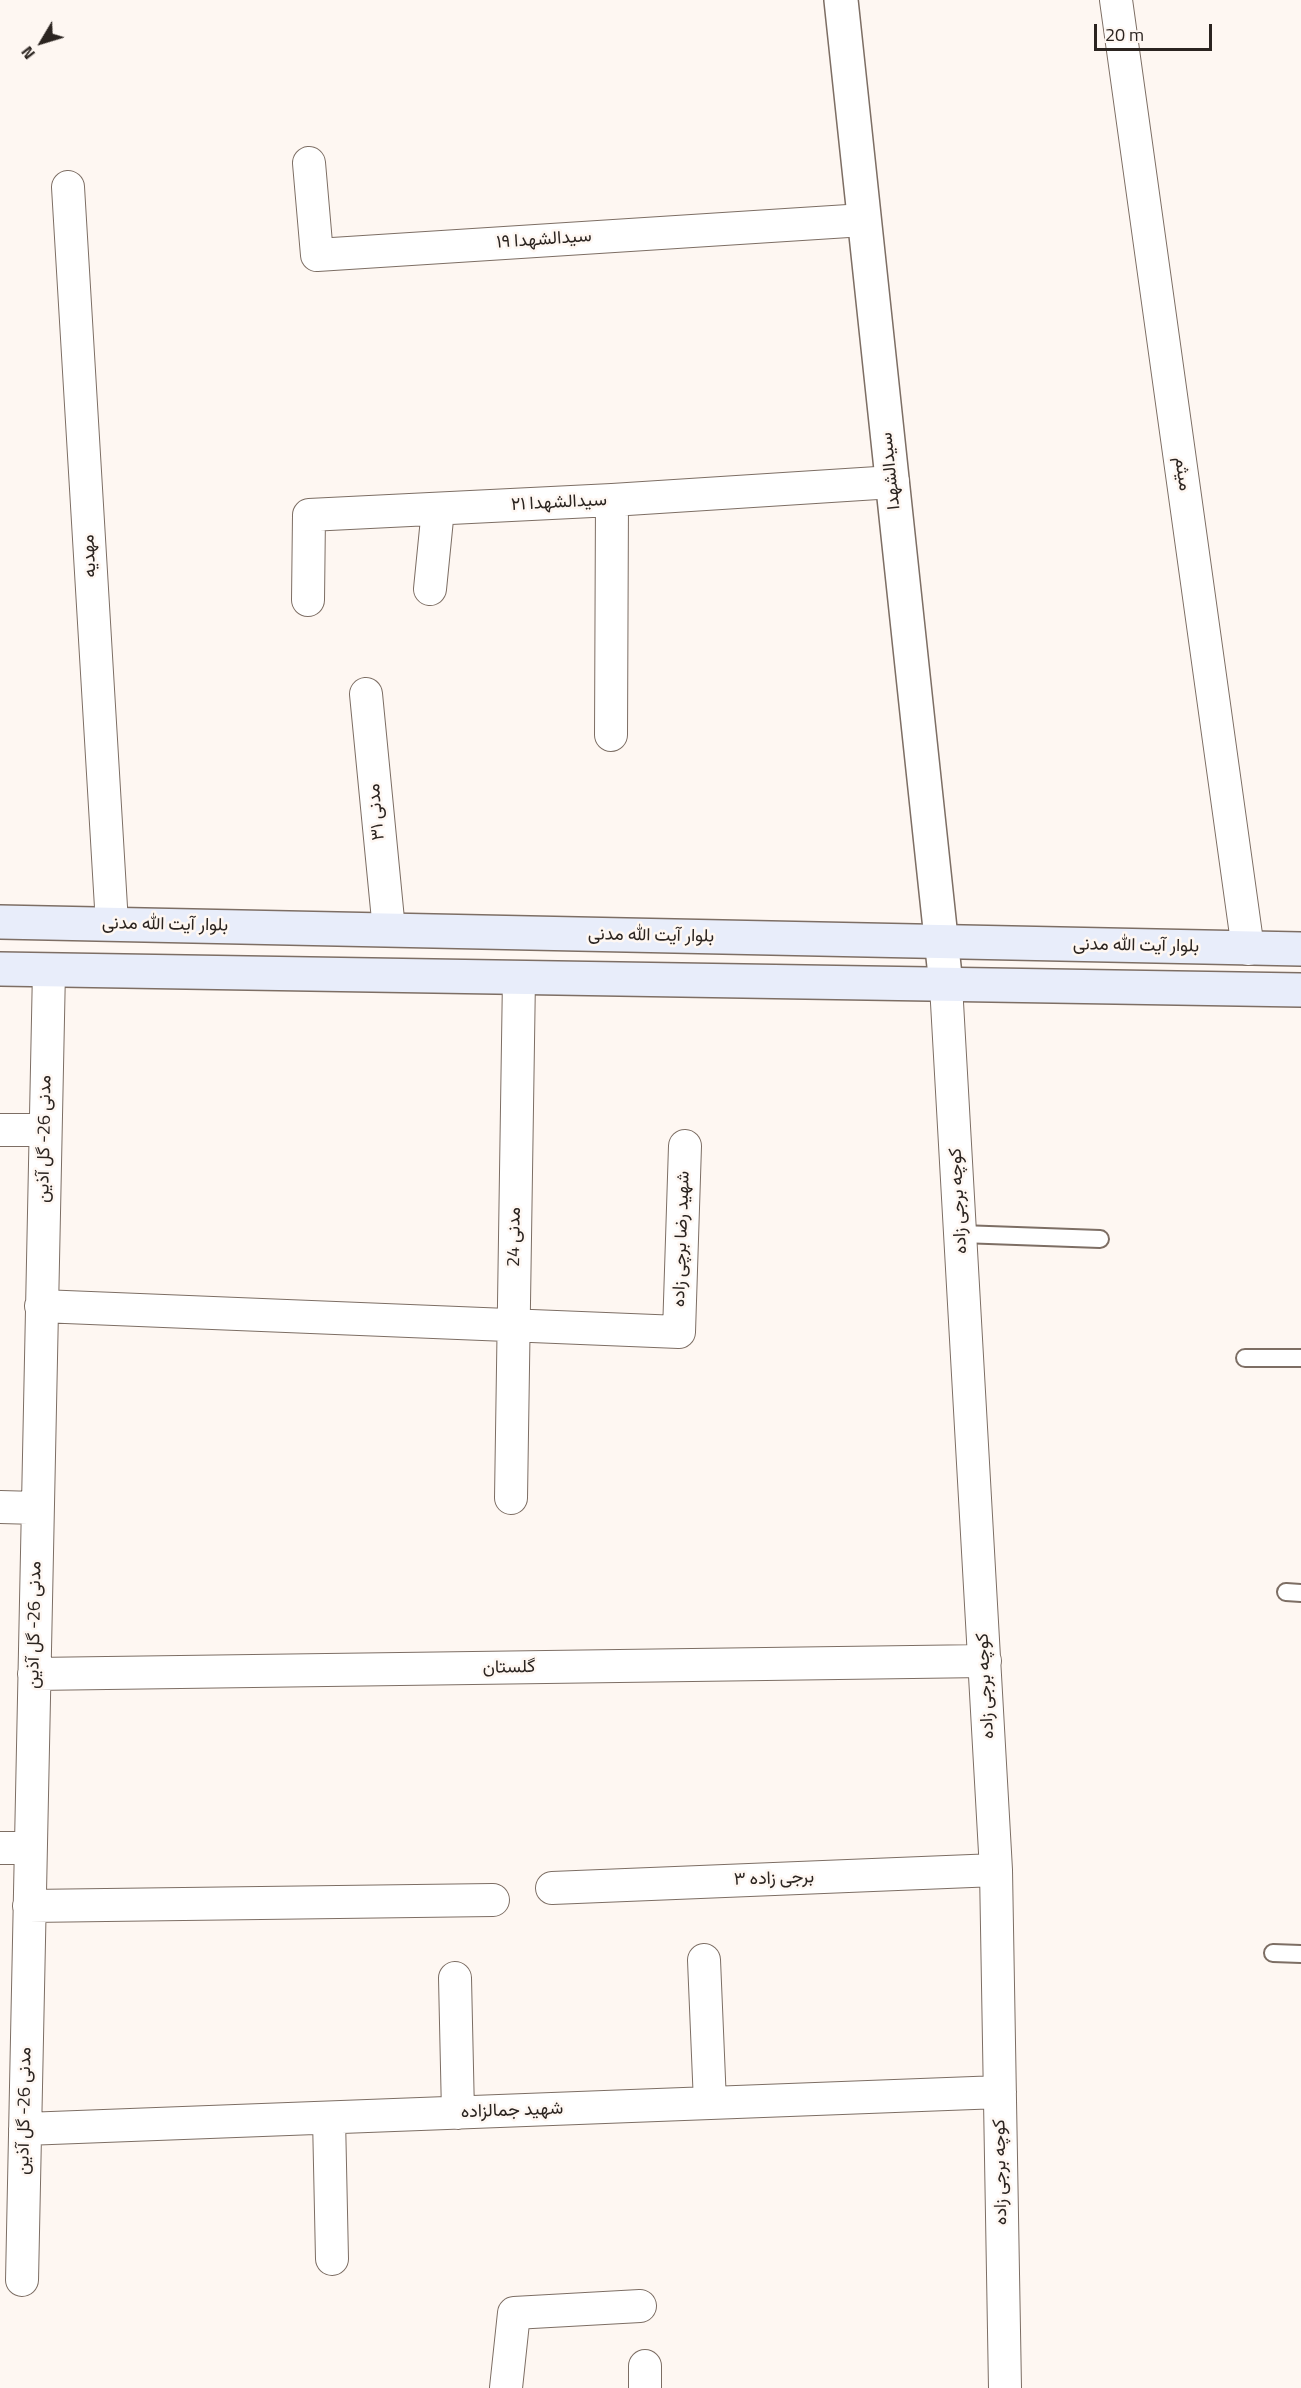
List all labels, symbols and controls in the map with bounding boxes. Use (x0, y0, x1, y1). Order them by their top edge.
north arrow (12, 12, 72, 72)
scale bar (1097, 12, 1216, 50)
text: 20 m (1105, 21, 1144, 48)
text: N (15, 41, 41, 65)
street label: سیدالشهدا ۱۹ (496, 226, 592, 254)
street label: سیدالشهدا (876, 431, 906, 511)
street label: میثم (1169, 456, 1195, 492)
street label: سیدالشهدا ۲۱ (510, 490, 608, 516)
street label: مهدیه (78, 534, 102, 578)
street label: مدنی ۳۱ (364, 783, 390, 841)
street label: بلوار آیت الله مدنی (102, 913, 228, 937)
street label: بلوار آیت الله مدنی (588, 924, 714, 948)
street label: بلوار آیت الله مدنی (1073, 934, 1199, 958)
street label: مدنی 26- گل آذین (33, 1075, 57, 1203)
street label: کوچه برجى زاده (945, 1148, 973, 1254)
street label: شهید رضا برچی زاده (669, 1170, 695, 1308)
street label: مدنی 24 (504, 1207, 526, 1267)
street label: مدنی 26- گل آذین (23, 1561, 47, 1689)
street label: کوچه برجى زاده (972, 1633, 1000, 1739)
street label: گلستان (482, 1657, 536, 1679)
street label: برجی زاده ۳ (733, 1867, 815, 1891)
street label: مدنی 26- گل آذین (13, 2047, 37, 2175)
street label: شهید جمالزاده (460, 2098, 564, 2124)
street label: کوچه برجى زاده (989, 2119, 1013, 2225)

